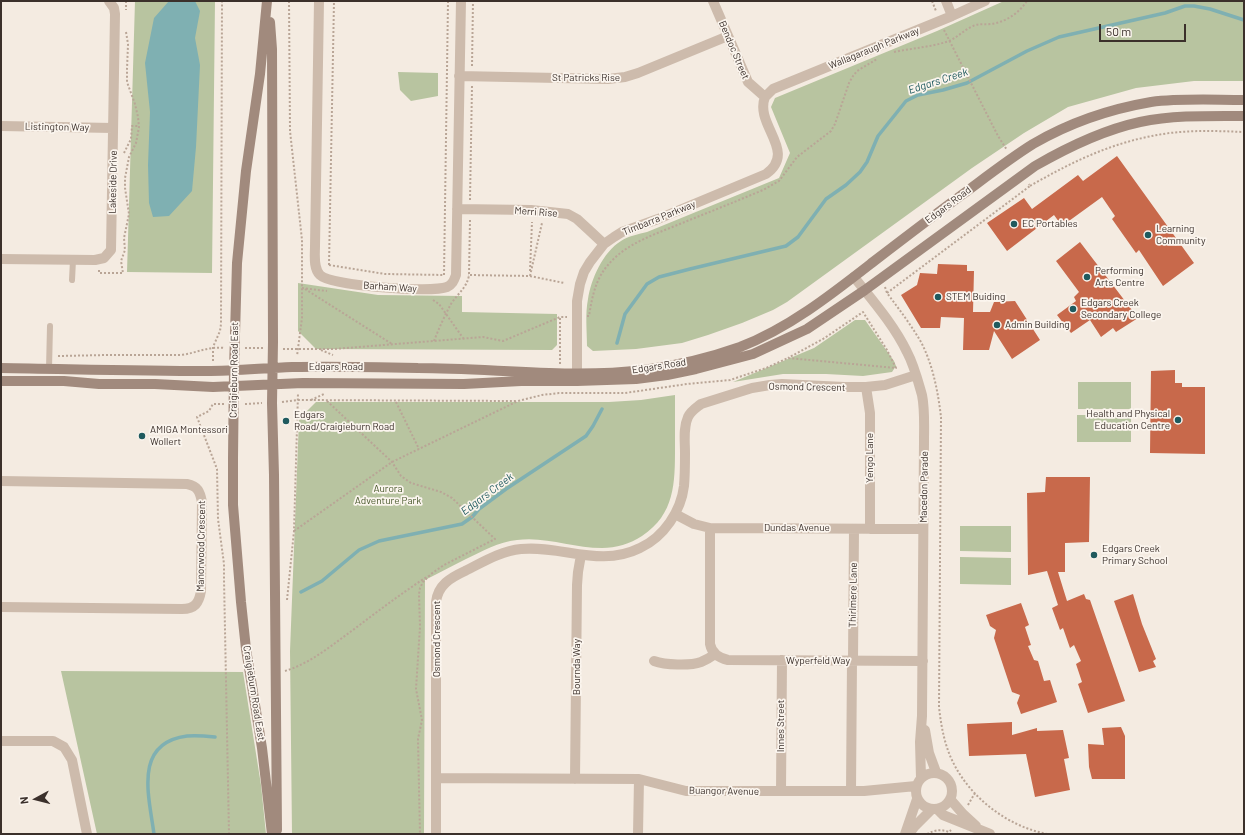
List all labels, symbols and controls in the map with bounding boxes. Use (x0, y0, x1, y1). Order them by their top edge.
scale bar (1101, 16, 1188, 42)
street label: Bendoc Street (716, 19, 752, 81)
street label: Wallagaraugh Parkway (827, 24, 921, 72)
text: 50 m (1106, 24, 1131, 38)
water label: Edgars Creek (907, 65, 969, 97)
street label: St Patricks Rise (552, 72, 620, 84)
street label: Listington Way (25, 120, 89, 134)
street label: Lakeside Drive (106, 150, 120, 214)
street label: Edgars Road (923, 184, 973, 226)
street label: Timbarra Parkway (621, 198, 697, 238)
street label: Merri Rise (514, 205, 558, 219)
place label: EC Portables (1022, 218, 1078, 230)
marker: EC Portables (1009, 219, 1019, 229)
place label: Learning Community (1156, 223, 1206, 246)
marker: Learning Community (1143, 230, 1153, 240)
place label: Performing Arts Centre (1095, 265, 1145, 288)
marker: Performing Arts Centre (1082, 272, 1092, 282)
street label: Barham Way (363, 279, 417, 295)
place label: STEM Buiding (946, 291, 1005, 303)
marker: STEM Buiding (933, 292, 943, 302)
place label: Edgars Creek Secondary College (1081, 297, 1161, 320)
marker: Edgars Creek Secondary College (1068, 304, 1078, 314)
place label: Admin Building (1005, 319, 1070, 331)
marker: Admin Building (992, 320, 1002, 330)
street label: Craigieburn Road East (227, 322, 241, 418)
street label: Edgars Road (631, 356, 687, 376)
street label: Edgars Road (309, 361, 363, 373)
street label: Osmond Crescent (769, 380, 845, 394)
place label: Health and Physical Education Centre (1086, 408, 1170, 432)
place label: Edgars Road/Craigieburn Road (294, 409, 395, 432)
marker: Health and Physical Education Centre (1173, 415, 1183, 425)
marker: Edgars Road/Craigieburn Road (281, 416, 291, 426)
place label: AMIGA Montessori Wollert (150, 424, 228, 448)
marker: AMIGA Montessori Wollert (137, 431, 147, 441)
street label: Yengo Lane (864, 433, 876, 483)
street label: Macedon Parade (917, 451, 931, 523)
water label: Edgars Creek (458, 470, 516, 518)
park label: Aurora Adventure Park (355, 483, 421, 506)
street label: Manorwood Crescent (194, 500, 208, 592)
street label: Dundas Avenue (764, 522, 830, 534)
place label: Edgars Creek Primary School (1102, 543, 1168, 566)
marker: Edgars Creek Primary School (1089, 550, 1099, 560)
street label: Thirlmere Lane (846, 562, 860, 628)
street label: Osmond Crescent (431, 601, 443, 677)
street label: Bournda Way (571, 639, 583, 695)
street label: Craigieburn Road East (241, 645, 267, 741)
street label: Wyperfeld Way (786, 655, 850, 667)
street label: Innes Street (775, 700, 787, 752)
north arrow (16, 779, 56, 819)
street label: Buangor Avenue (689, 784, 759, 798)
text: N (17, 796, 30, 805)

